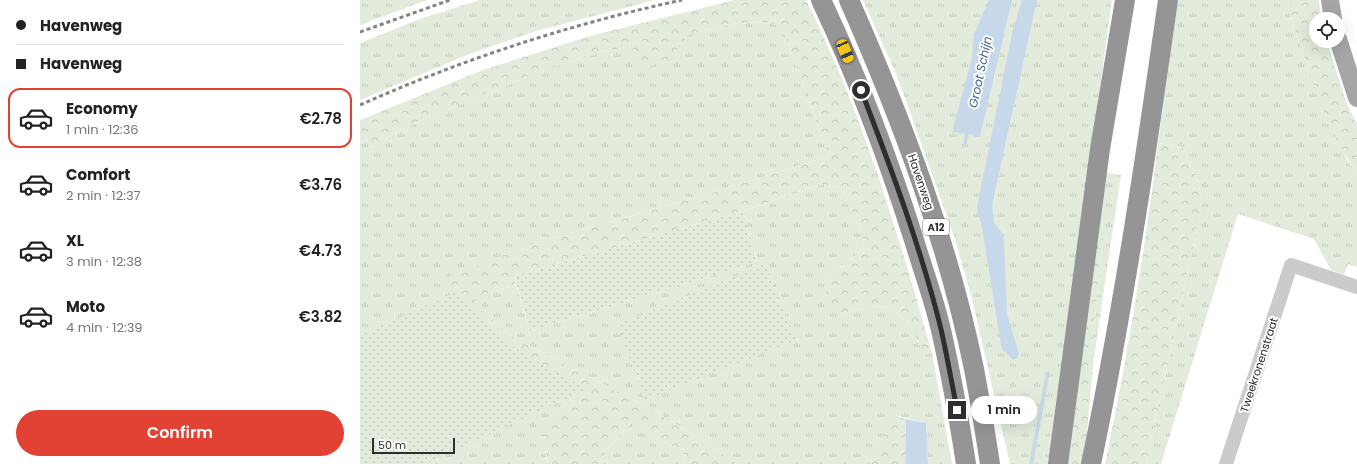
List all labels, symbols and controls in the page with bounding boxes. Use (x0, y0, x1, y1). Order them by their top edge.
map controls (1309, 12, 1345, 48)
button: locate (1309, 12, 1345, 48)
text: Havenweg (40, 15, 122, 36)
water label: Groot Schijn (964, 35, 996, 109)
car (835, 38, 855, 64)
text: Havenweg (40, 53, 122, 74)
route start (852, 81, 870, 99)
text: Economy (66, 98, 138, 119)
icon: car (18, 100, 54, 136)
text: €2.78 (300, 108, 342, 129)
text: 1 min · 12:36 (66, 120, 139, 139)
street label: Havenweg (904, 152, 938, 212)
text: Comfort (66, 164, 130, 185)
icon: car (18, 166, 54, 202)
text: €3.76 (299, 174, 342, 195)
text: 2 min · 12:37 (66, 186, 141, 205)
road number: A12 (923, 219, 949, 235)
text: XL (66, 230, 84, 251)
icon: car (18, 232, 54, 268)
text: €4.73 (299, 240, 342, 261)
text: 3 min · 12:38 (66, 252, 142, 271)
text: Moto (66, 296, 105, 317)
icon: car (18, 298, 54, 334)
text: €3.82 (299, 306, 342, 327)
street label: Tweekronenstraat (1236, 315, 1282, 415)
text: 4 min · 12:39 (66, 318, 143, 337)
callout: 1 min (971, 396, 1037, 424)
text: 1 min (987, 400, 1021, 419)
route end (948, 401, 966, 419)
button: Confirm (16, 410, 344, 456)
scale bar (372, 436, 455, 455)
text: 50 m (378, 437, 406, 453)

